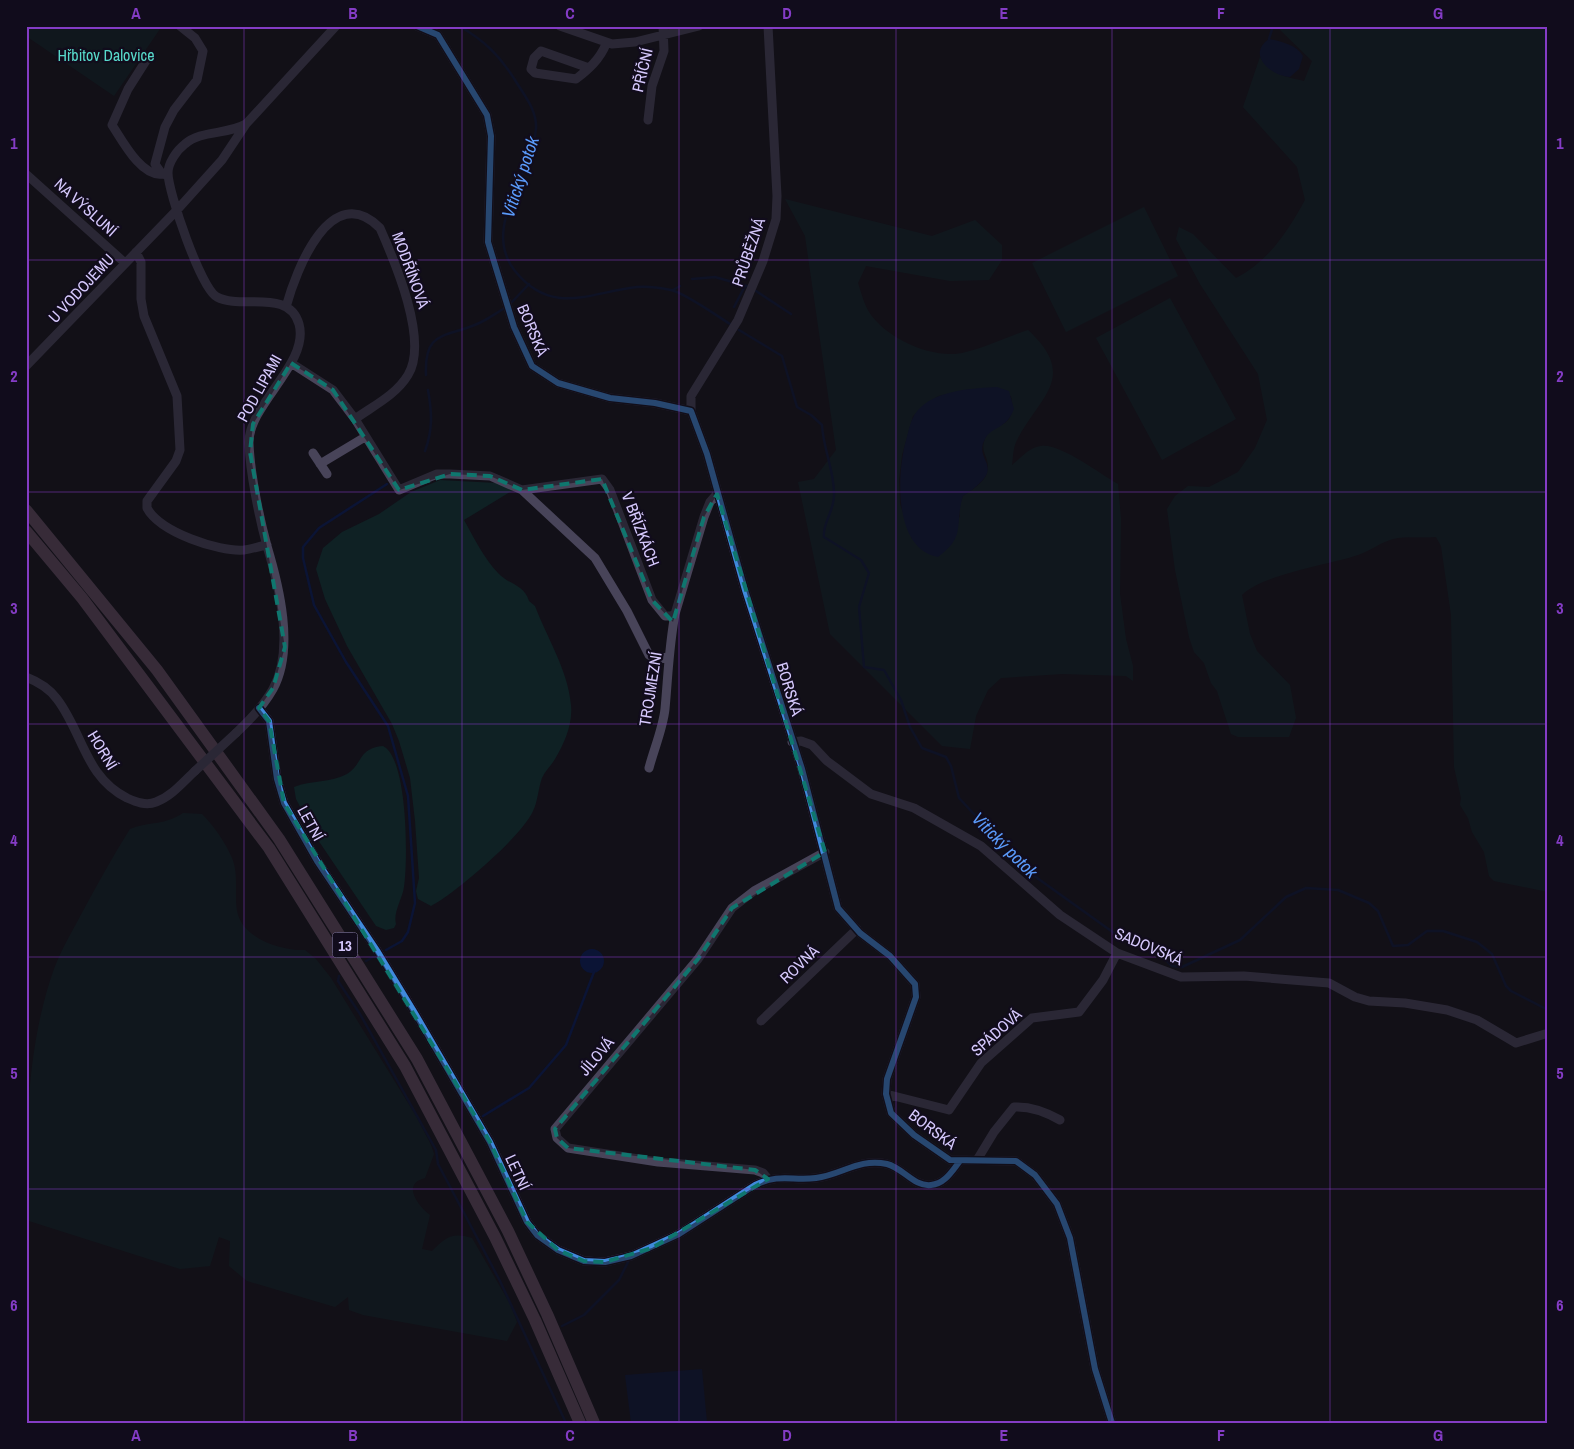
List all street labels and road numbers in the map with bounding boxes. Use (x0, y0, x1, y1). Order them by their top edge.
street label: PŘÍČNÍ (626, 46, 658, 94)
street label: NA VÝSLUNÍ (50, 173, 122, 241)
street label: PRŮBĚŽNÁ (726, 214, 770, 289)
street label: MODŘÍNOVÁ (387, 229, 435, 312)
street label: U VODOJEMU (43, 249, 119, 327)
street label: BORSKÁ (512, 301, 554, 360)
street label: POD LIPAMI (231, 350, 287, 426)
street label: V BŘÍZKÁCH (617, 488, 665, 570)
street label: TROJMEZNÍ (633, 650, 667, 728)
street label: BORSKÁ (771, 660, 809, 719)
street label: HORNÍ (83, 726, 123, 774)
street label: LETNÍ (292, 801, 330, 845)
street label: SADOVSKÁ (1111, 922, 1187, 970)
road number: 13 (332, 932, 358, 958)
street label: ROVNÁ (775, 940, 824, 988)
street label: SPÁDOVÁ (966, 1003, 1026, 1061)
street label: JÍLOVÁ (573, 1032, 619, 1080)
street label: BORSKÁ (905, 1104, 962, 1154)
street label: LETNÍ (500, 1150, 536, 1194)

